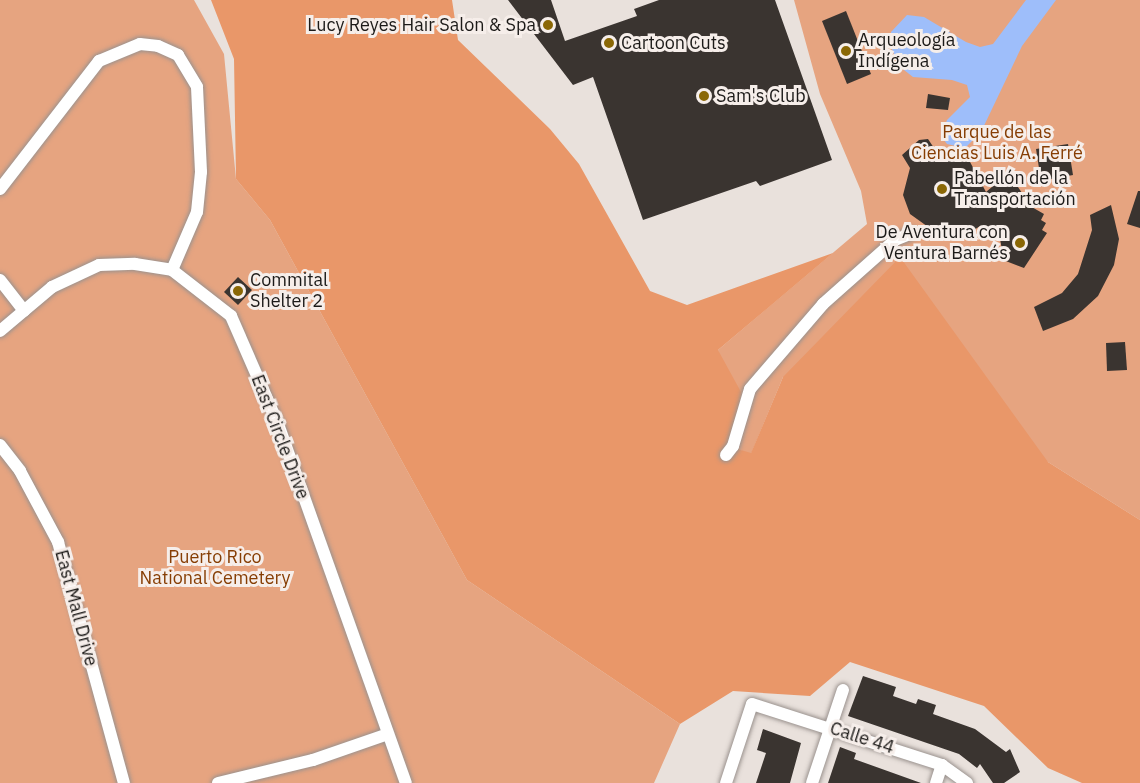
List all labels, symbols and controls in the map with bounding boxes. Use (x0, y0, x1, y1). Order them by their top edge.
place label: Lucy Reyes Hair Salon & Spa (307, 14, 536, 36)
marker: Lucy Reyes Hair Salon & Spa (541, 18, 555, 32)
place label: Arqueología Indígena (858, 30, 955, 72)
place label: Cartoon Cuts (621, 32, 726, 54)
marker: Cartoon Cuts (602, 36, 616, 50)
marker: Arqueología Indígena (839, 44, 853, 58)
place label: Sam's Club (716, 85, 806, 107)
marker: Sam's Club (697, 89, 711, 103)
park label: Parque de las Ciencias Luis A. Ferré (911, 122, 1083, 164)
place label: Pabellón de la Transportación (954, 168, 1076, 210)
marker: Pabellón de la Transportación (935, 182, 949, 196)
place label: De Aventura con Ventura Barnés (876, 222, 1008, 264)
marker: De Aventura con Ventura Barnés (1013, 236, 1027, 250)
place label: Commital Shelter 2 (250, 270, 328, 312)
marker: Commital Shelter 2 (231, 284, 245, 298)
street label: East Circle Drive (246, 372, 314, 502)
park label: Puerto Rico National Cemetery (140, 547, 290, 590)
street label: East Mall Drive (50, 548, 102, 668)
street label: Calle 44 (827, 717, 897, 759)

